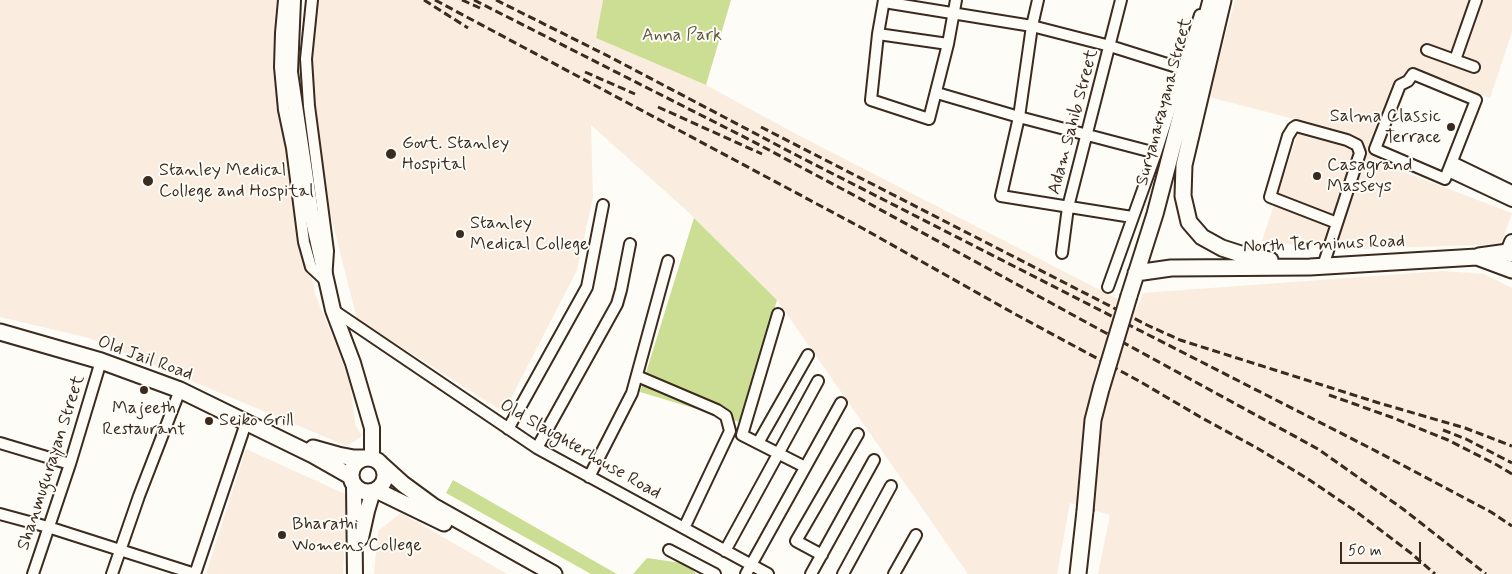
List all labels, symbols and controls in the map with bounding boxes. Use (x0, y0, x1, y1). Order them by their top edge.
street label: Suryanarayana Street (1132, 16, 1198, 188)
park label: Anna Park (642, 25, 722, 47)
street label: Adam Sahib Street (1044, 47, 1104, 197)
place label: Salma Classic Terrace (1330, 106, 1441, 148)
marker: Salma Classic Terrace (1445, 121, 1457, 133)
place label: Govt. Stanley Hospital (402, 133, 509, 176)
marker: Govt. Stanley Hospital (384, 147, 398, 161)
place label: Casagrand Masseys (1327, 155, 1412, 198)
place label: Stanley Medical College and Hospital (159, 160, 314, 202)
marker: Casagrand Masseys (1311, 170, 1323, 182)
marker: Stanley Medical College and Hospital (141, 174, 155, 188)
place label: Stanley Medical College (470, 213, 589, 255)
marker: Stanley Medical College (454, 228, 466, 240)
street label: North Terminus Road (1243, 231, 1405, 259)
street label: Old Jail Road (94, 332, 196, 386)
street label: Shanmugurayan Street (13, 373, 91, 553)
marker: Majeeth Restaurant (138, 384, 150, 396)
street label: Old Slaughterhouse Road (496, 395, 664, 505)
place label: Majeeth Restaurant (102, 398, 186, 440)
place label: Seiko Grill (219, 410, 294, 432)
marker: Seiko Grill (203, 415, 215, 427)
place label: Bharathi Womens College (292, 514, 422, 556)
marker: Bharathi Womens College (276, 529, 288, 541)
scale bar (1342, 532, 1423, 564)
text: 50 m (1348, 541, 1382, 561)

